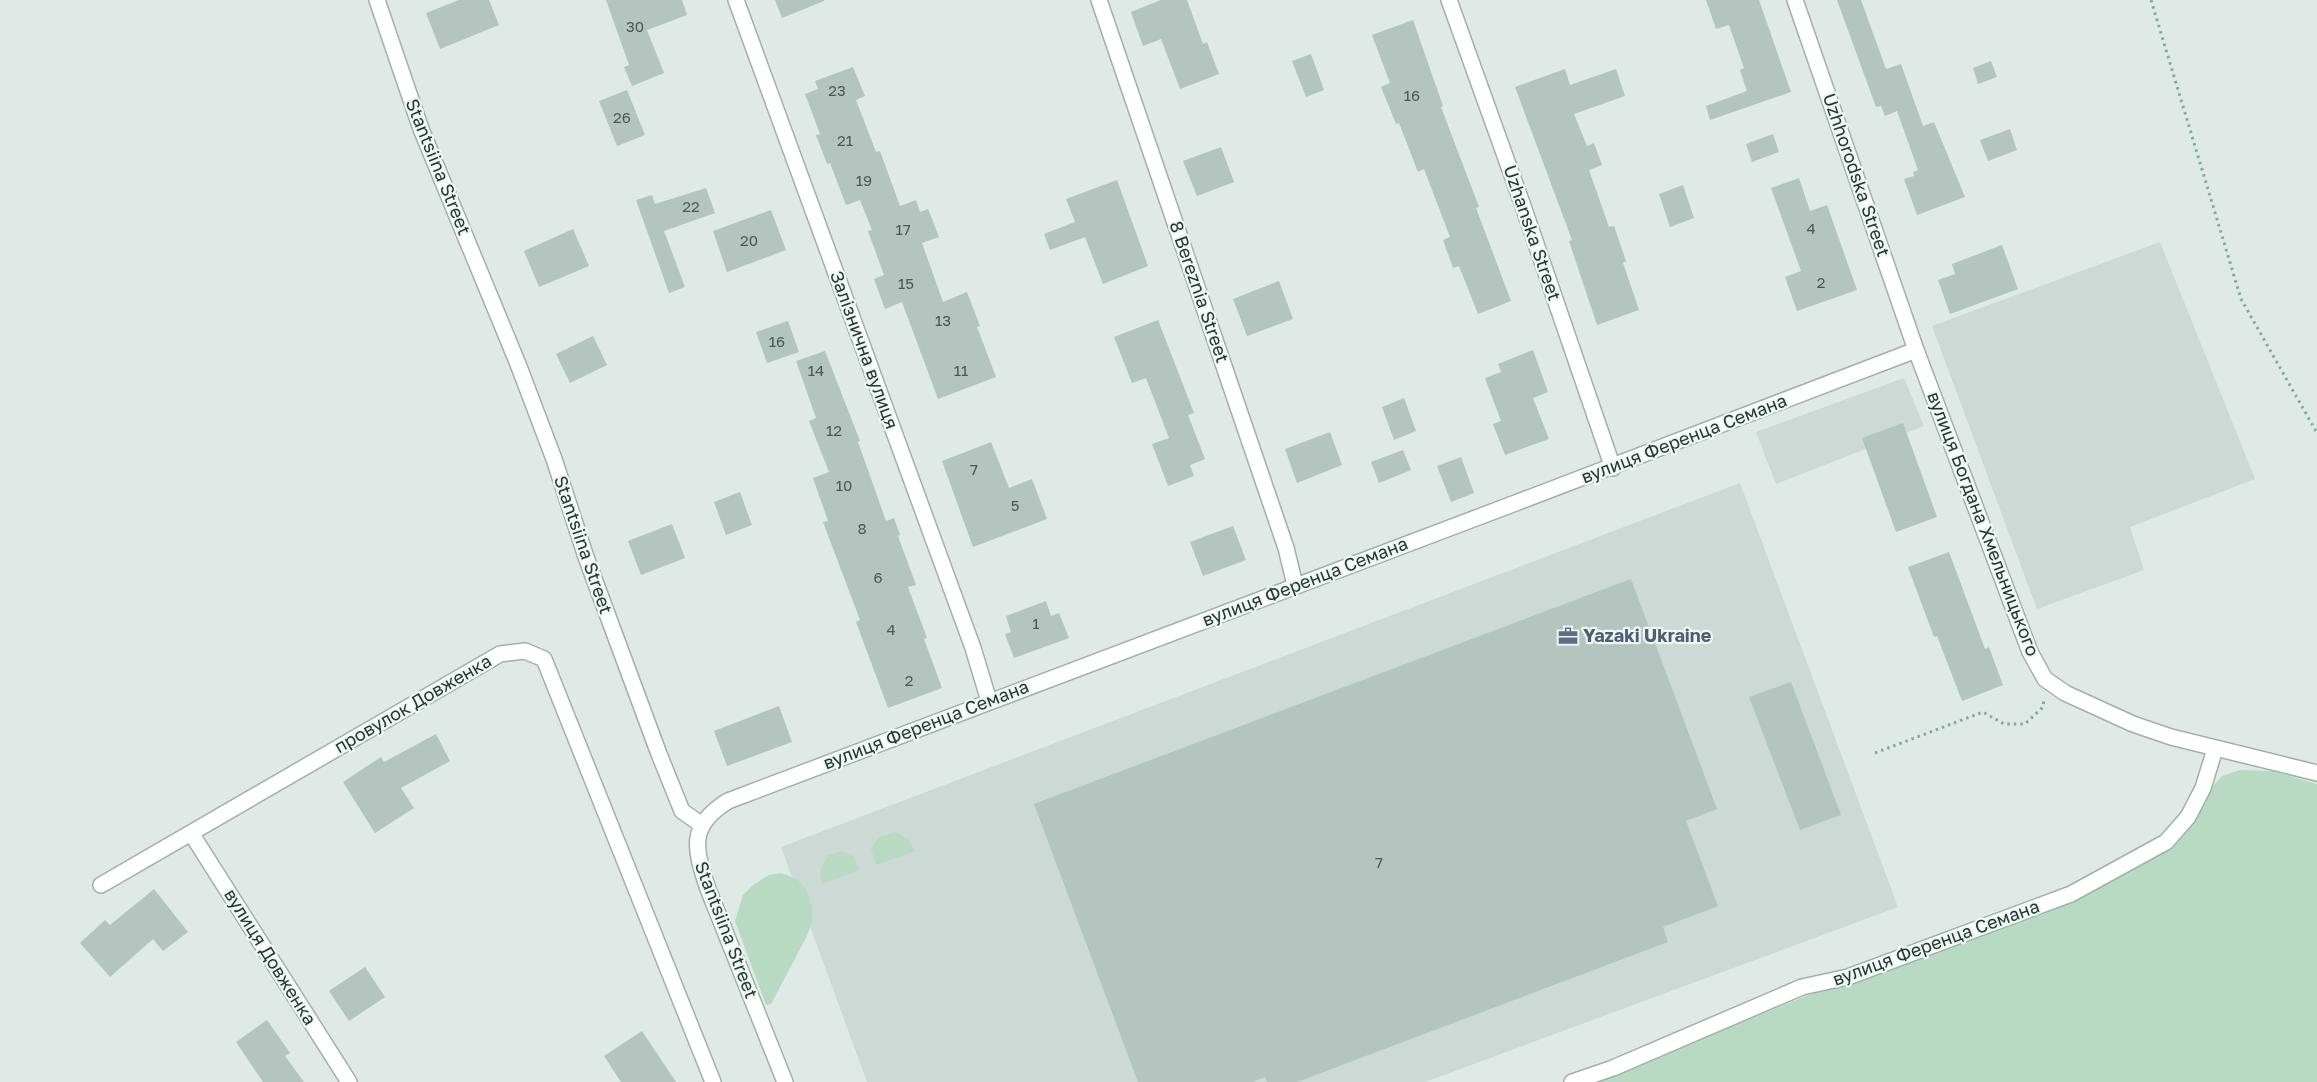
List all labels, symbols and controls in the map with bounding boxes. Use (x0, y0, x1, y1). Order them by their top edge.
house number: 30 (626, 17, 644, 35)
house number: 23 (828, 81, 846, 99)
house number: 16 (1404, 86, 1420, 104)
street label: Uzhhorodska Street (1819, 90, 1895, 259)
street label: Stantsiina Street (402, 95, 476, 238)
house number: 26 (613, 108, 631, 126)
house number: 21 (837, 131, 853, 149)
street label: Uzhanska Street (1499, 162, 1566, 303)
house number: 19 (856, 171, 872, 189)
house number: 22 (682, 197, 700, 215)
street label: 8 Bereznia Street (1165, 218, 1234, 365)
house number: 4 (1806, 219, 1816, 237)
house number: 17 (895, 220, 911, 238)
house number: 20 (740, 231, 758, 249)
street label: Залізнична вулиця (826, 268, 904, 432)
house number: 2 (1817, 273, 1825, 291)
house number: 15 (898, 274, 914, 292)
house number: 13 (935, 311, 951, 329)
house number: 16 (769, 332, 785, 350)
house number: 14 (808, 361, 824, 379)
house number: 11 (954, 361, 968, 379)
street label: вулиця Богдана Хмельницького (1923, 388, 2045, 659)
street label: вулиця Ференца Семана (1578, 389, 1790, 487)
house number: 12 (826, 421, 842, 439)
house number: 7 (970, 460, 978, 478)
street label: Stantsiina Street (550, 473, 618, 617)
house number: 10 (836, 476, 852, 494)
house number: 5 (1011, 496, 1019, 514)
house number: 8 (857, 519, 867, 537)
street label: вулиця Ференца Семана (1199, 532, 1411, 630)
house number: 6 (873, 568, 883, 586)
house number: 1 (1032, 614, 1040, 632)
house number: 4 (886, 620, 896, 638)
place label: Yazaki Ukraine (1583, 624, 1712, 646)
office icon: Yazaki Ukraine (1557, 625, 1579, 647)
street label: провулок Довженка (330, 649, 495, 757)
house number: 2 (905, 671, 913, 689)
street label: вулиця Ференца Семана (820, 675, 1032, 773)
house number: 7 (1375, 853, 1383, 871)
street label: Stantsiina Street (691, 858, 763, 1001)
street label: вулиця Довженка (220, 884, 322, 1029)
street label: вулиця Ференца Семана (1829, 894, 2042, 990)

